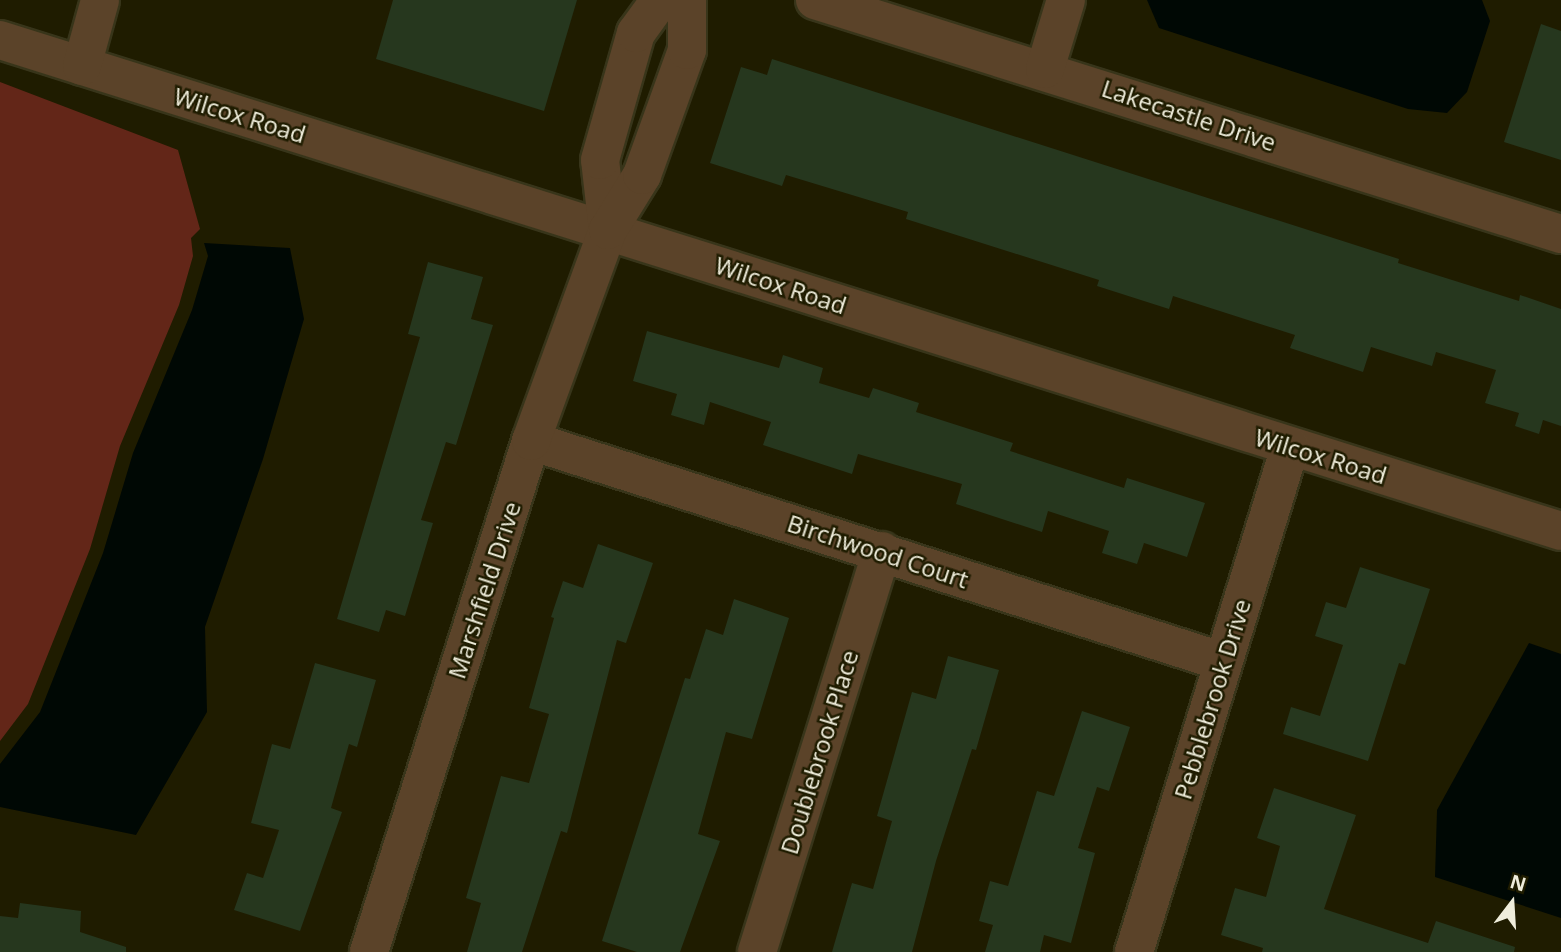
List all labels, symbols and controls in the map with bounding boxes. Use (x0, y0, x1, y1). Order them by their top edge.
street label: Lakecastle Drive (1098, 73, 1280, 157)
street label: Wilcox Road (171, 81, 309, 149)
street label: Wilcox Road (712, 250, 850, 320)
street label: Wilcox Road (1252, 422, 1390, 490)
street label: Marshfield Drive (442, 498, 526, 682)
street label: Birchwood Court (784, 508, 972, 594)
street label: Pebblebrook Drive (1168, 595, 1256, 803)
street label: Doublebrook Place (774, 647, 864, 857)
north arrow (1477, 868, 1547, 938)
text: N (1507, 868, 1529, 898)

